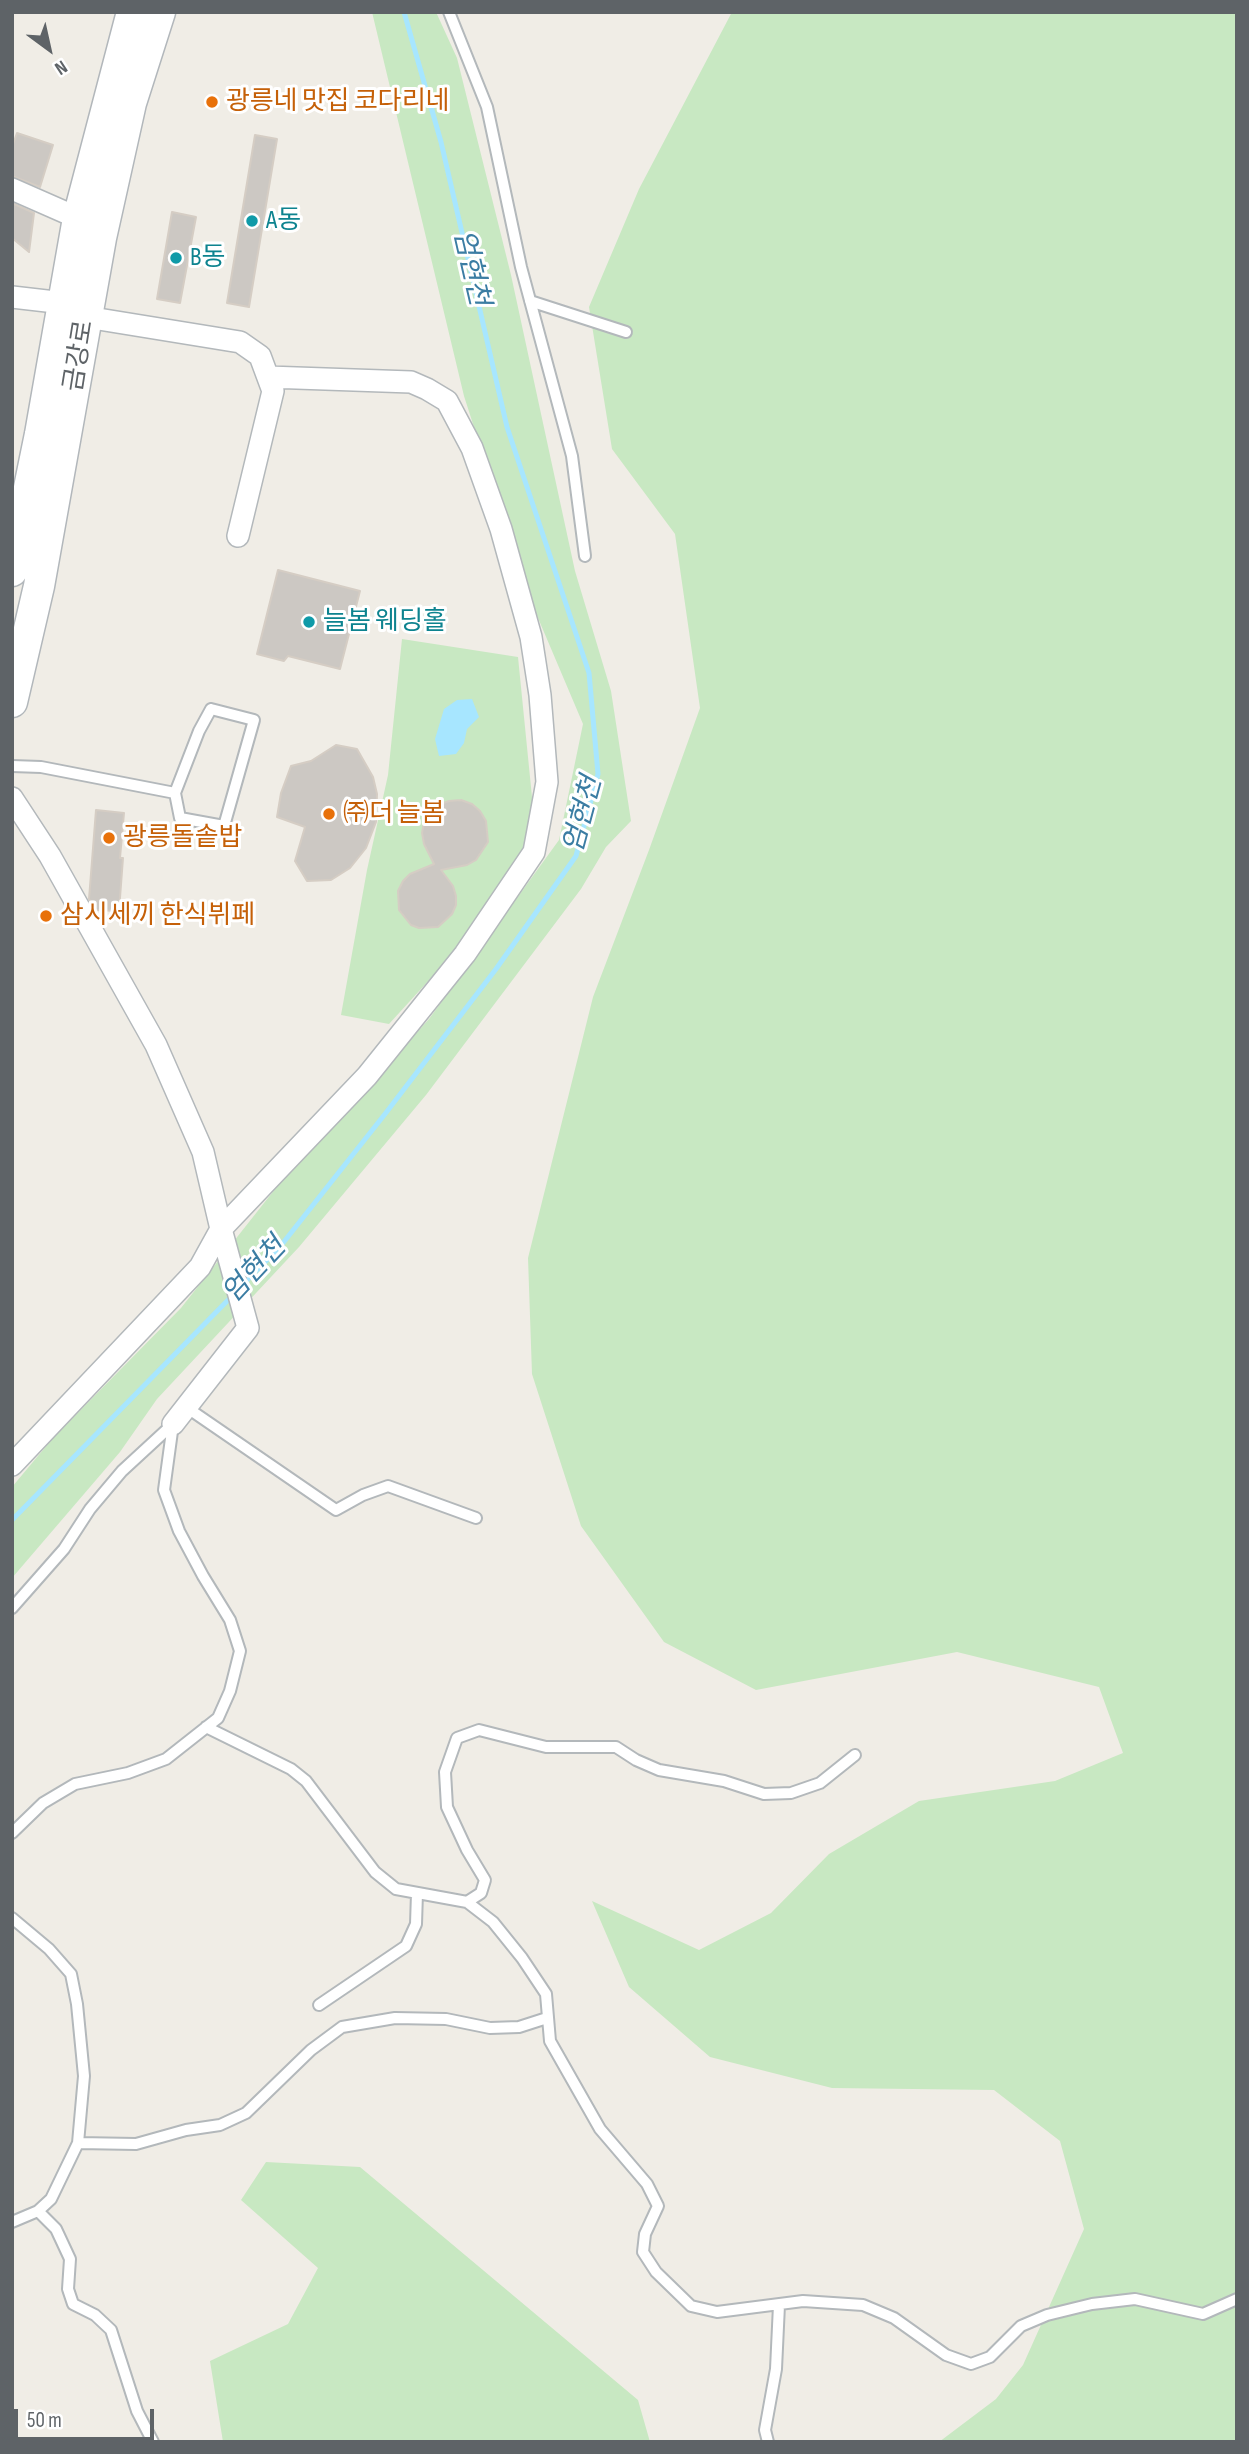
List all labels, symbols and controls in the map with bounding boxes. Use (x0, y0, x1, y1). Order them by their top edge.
north arrow (14, 14, 84, 84)
text: N (50, 55, 71, 79)
place label: 광릉네 맛집 코다리네 (226, 86, 450, 118)
marker: 광릉네 맛집 코다리네 (204, 94, 220, 110)
place label: A동 (266, 205, 301, 237)
marker: A동 (244, 213, 260, 229)
water label: 엄현천 (445, 227, 495, 309)
place label: B동 (190, 242, 225, 274)
marker: B동 (168, 250, 184, 266)
street label: 금강로 (59, 318, 101, 394)
place label: 늘봄 웨딩홀 (323, 606, 447, 638)
marker: 늘봄 웨딩홀 (301, 614, 317, 630)
water label: 엄현천 (558, 773, 610, 857)
place label: ㈜더 늘봄 (343, 798, 445, 830)
marker: ㈜더 늘봄 (321, 806, 337, 822)
place label: 광릉돌솥밥 (123, 822, 243, 854)
marker: 광릉돌솥밥 (101, 830, 117, 846)
place label: 삼시세끼 한식뷔페 (60, 900, 255, 932)
marker: 삼시세끼 한식뷔페 (38, 908, 54, 924)
water label: 엄현천 (216, 1231, 294, 1311)
scale bar (18, 2394, 158, 2438)
text: 50 m (27, 2408, 62, 2433)

